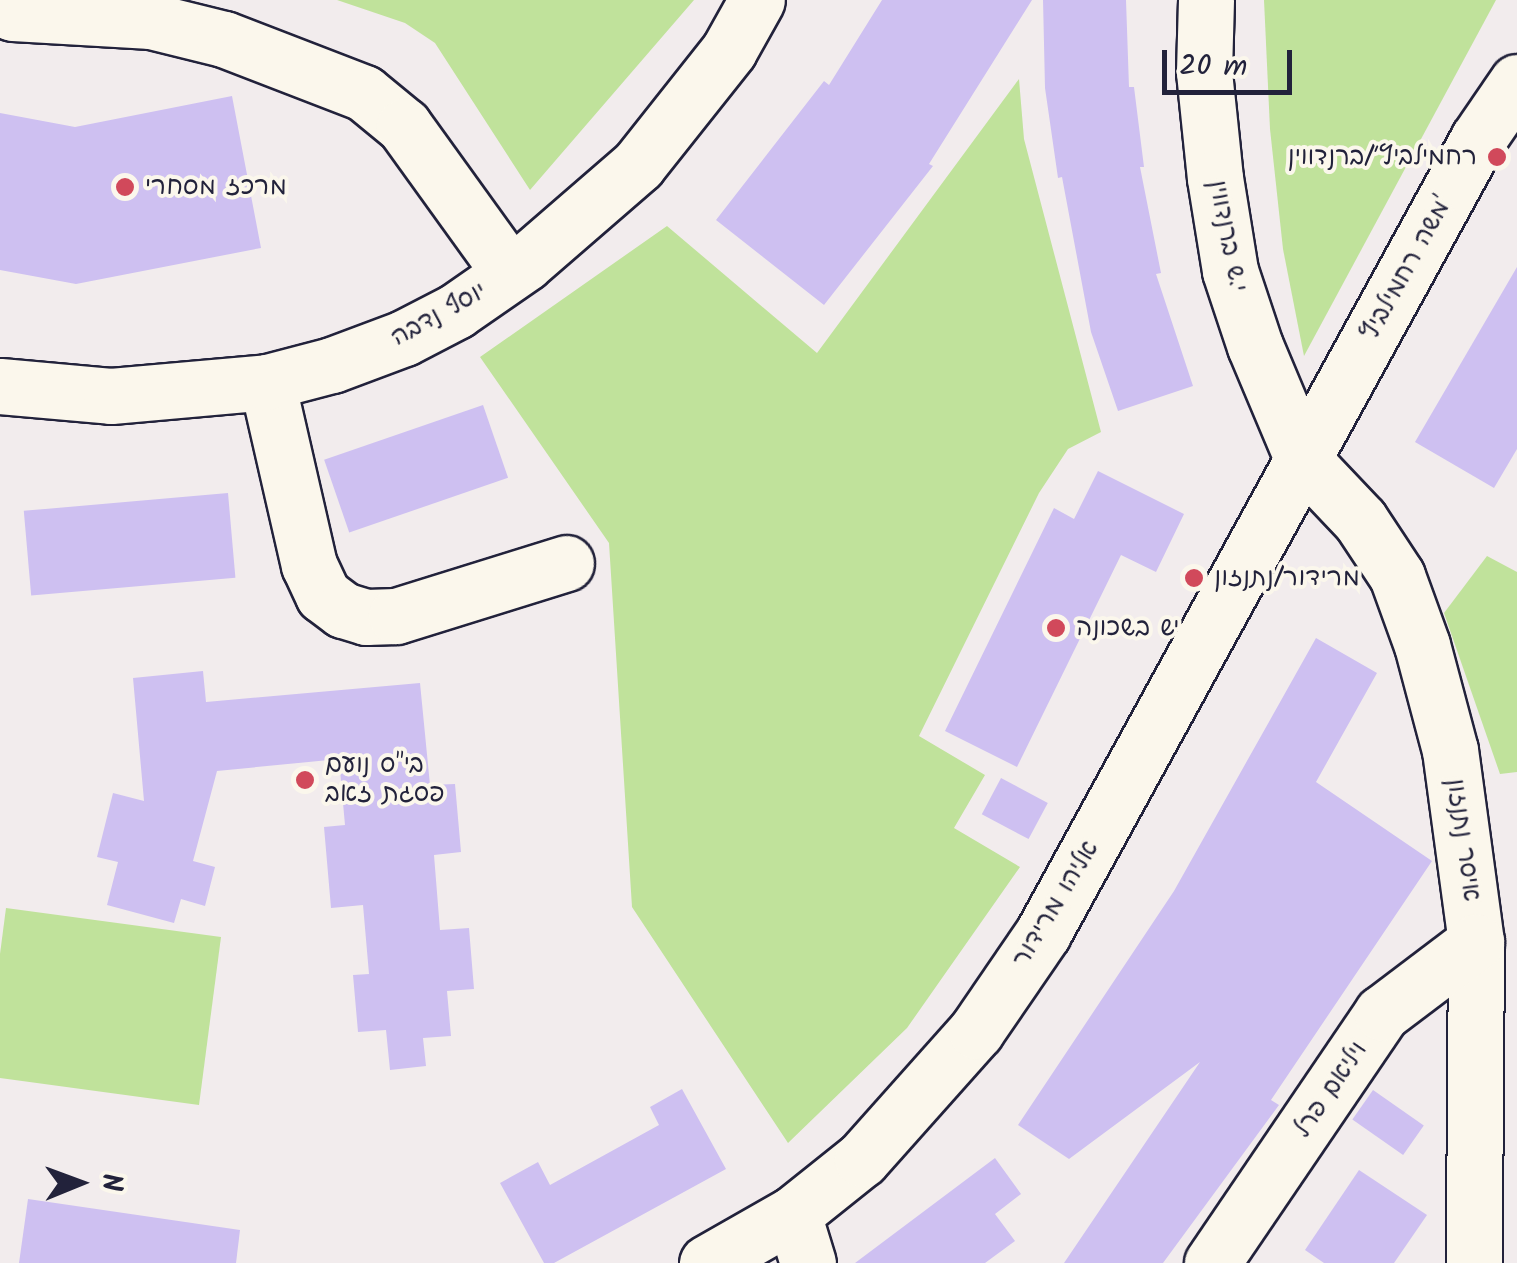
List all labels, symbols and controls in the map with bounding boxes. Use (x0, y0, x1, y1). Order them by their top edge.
scale bar (1167, 30, 1297, 92)
text: 20 m (1179, 43, 1247, 91)
place label: רחמילביץ׳/ברנדווין (1287, 142, 1477, 172)
marker: רחמילביץ׳/ברנדווין (1486, 146, 1508, 168)
place label: מרכז מסחרי (145, 172, 287, 202)
marker: מרכז מסחרי (114, 176, 136, 198)
street label: י.ש ברנדווין (1201, 178, 1253, 294)
street label: משה רחמילביץ' (1355, 192, 1459, 346)
street label: יוסף נדבה (386, 277, 492, 353)
place label: מרידור/נתנזון (1214, 563, 1360, 593)
marker: מרידור/נתנזון (1183, 567, 1205, 589)
place label: יש בשכונה (1076, 613, 1179, 643)
marker: יש בשכונה (1045, 617, 1067, 639)
place label: בי"ס נועם פסגת זאב (325, 751, 445, 810)
marker: בי"ס נועם פסגת זאב (294, 769, 316, 791)
street label: איסר נתנזון (1440, 777, 1486, 903)
street label: אליהו מרידור (1006, 835, 1106, 973)
street label: ויליאם פרל (1288, 1036, 1374, 1144)
north arrow (30, 1133, 130, 1233)
text: N (88, 1173, 133, 1192)

